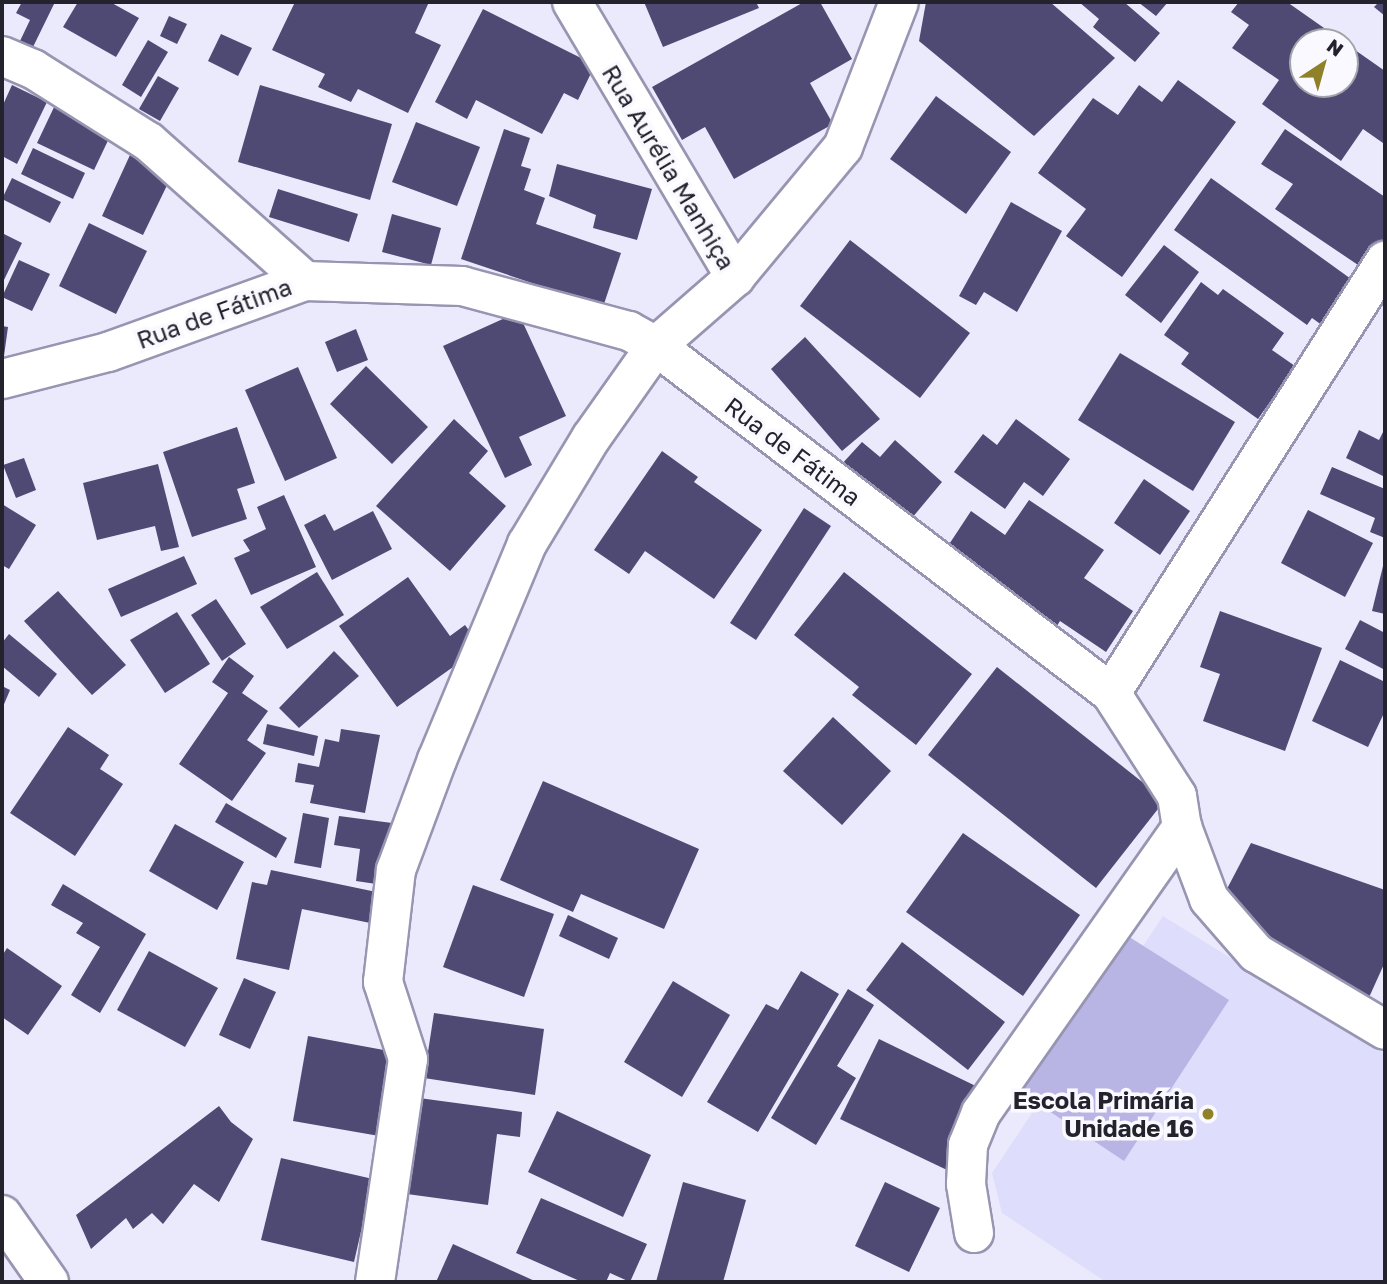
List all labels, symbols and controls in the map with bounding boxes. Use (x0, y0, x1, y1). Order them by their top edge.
north arrow (1289, 28, 1359, 98)
text: N (1323, 34, 1348, 61)
street label: Rua Aurélia Manhiça (597, 59, 741, 275)
street label: Rua de Fátima (133, 272, 295, 354)
street label: Rua de Fátima (719, 391, 867, 511)
place label: Escola Primária Unidade 16 (1013, 1086, 1194, 1142)
marker: Escola Primária Unidade 16 (1200, 1106, 1216, 1122)

